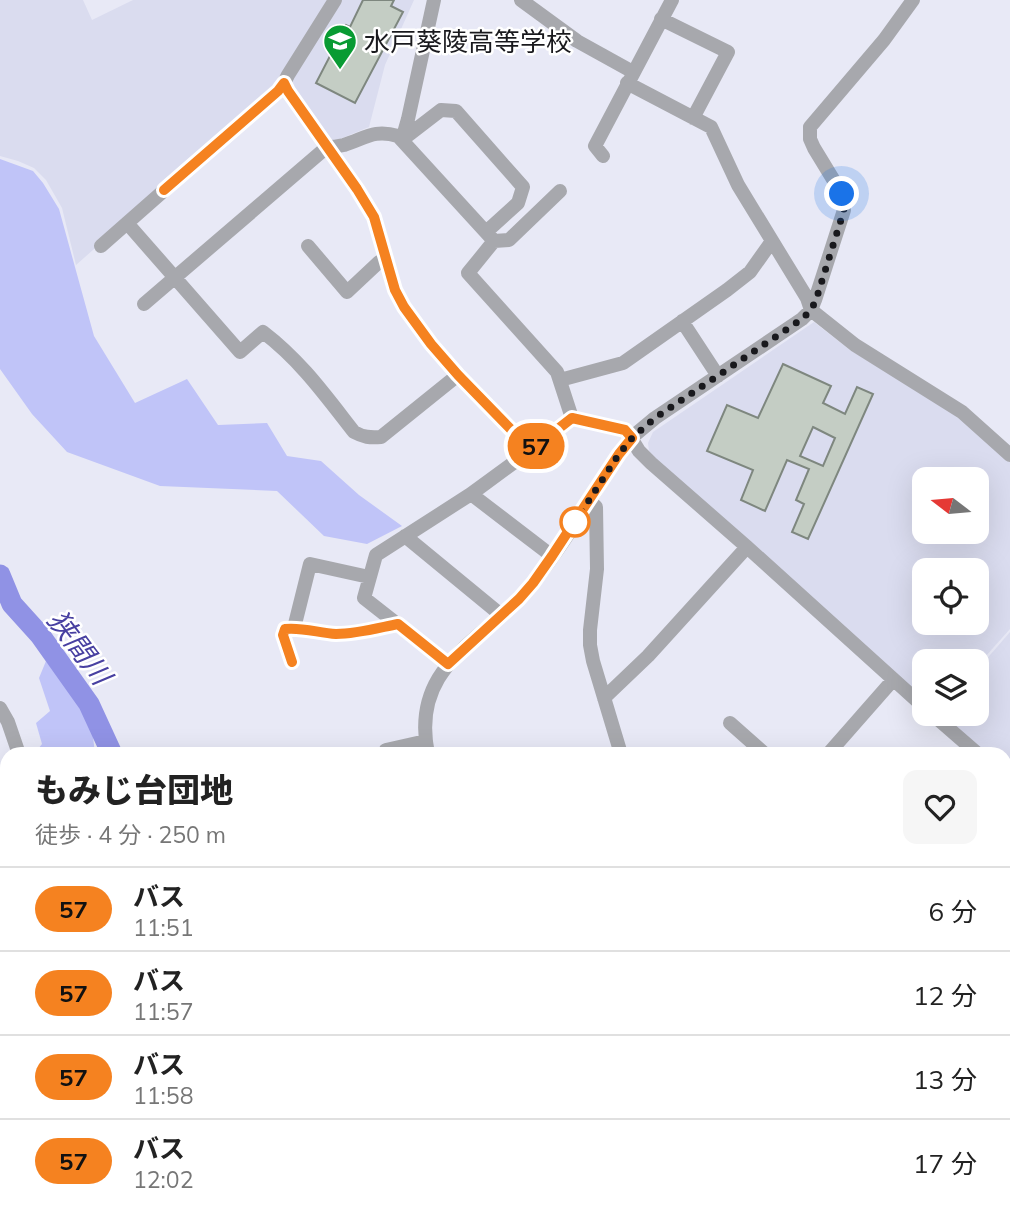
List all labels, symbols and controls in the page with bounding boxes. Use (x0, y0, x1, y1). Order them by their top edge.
school or university icon: 水戸葵陵高等学校 (321, 22, 359, 71)
place label: 水戸葵陵高等学校 (364, 25, 572, 58)
your location (824, 176, 859, 211)
line badge: 57 (504, 423, 568, 469)
text: 57 (522, 431, 550, 461)
north arrow (912, 467, 989, 544)
map controls (912, 467, 989, 726)
unlabelled marker (560, 507, 590, 537)
button: locate (912, 558, 989, 635)
water label: 狭間川 (41, 603, 121, 693)
button: layers (912, 649, 989, 726)
text: もみじ台団地 (35, 769, 233, 810)
button: heart (903, 770, 977, 844)
text: 徒歩 · 4 分 · 250 m (35, 820, 226, 849)
text: バス (133, 880, 185, 913)
text: 57 (59, 894, 88, 924)
text: 6 分 (929, 895, 977, 928)
text: 11:51 (133, 913, 193, 942)
text: バス (133, 964, 185, 997)
text: 57 (59, 978, 88, 1008)
text: 12 分 (913, 979, 977, 1012)
text: 11:57 (133, 997, 193, 1026)
text: バス (133, 1048, 185, 1081)
text: 57 (59, 1062, 88, 1092)
text: 13 分 (913, 1063, 977, 1096)
text: 11:58 (133, 1081, 193, 1110)
text: バス (133, 1132, 185, 1165)
text: 57 (59, 1146, 88, 1176)
text: 17 分 (913, 1147, 977, 1180)
text: 12:02 (133, 1165, 193, 1194)

